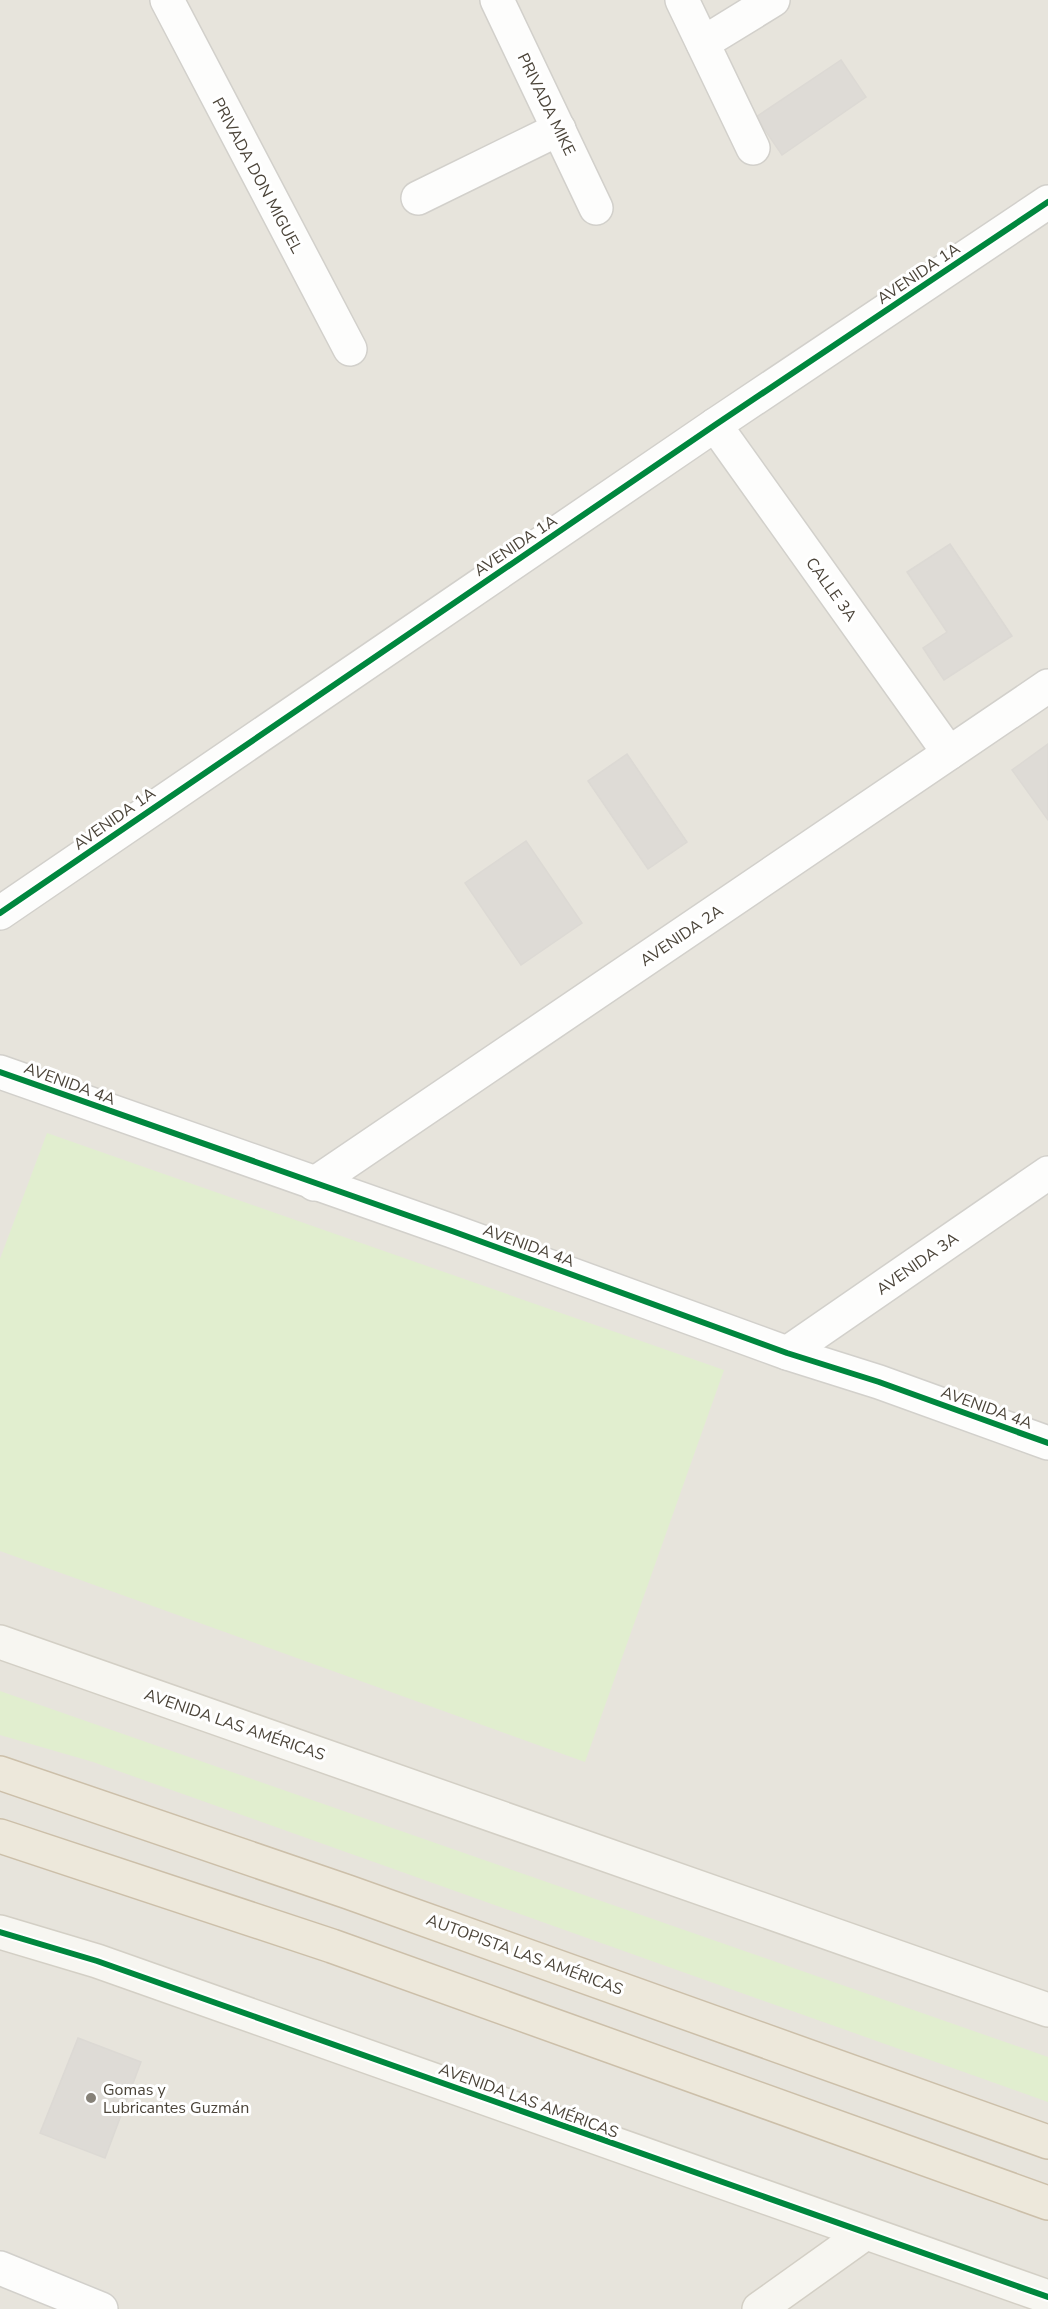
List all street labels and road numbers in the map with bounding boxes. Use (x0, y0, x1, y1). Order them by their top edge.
street label: PRIVADA MIKE (512, 50, 580, 159)
street label: PRIVADA DON MIGUEL (207, 94, 308, 257)
street label: AVENIDA 1A (873, 238, 965, 310)
street label: AVENIDA 1A (470, 510, 562, 582)
street label: CALLE 3A (800, 553, 862, 626)
street label: AVENIDA 1A (69, 782, 160, 855)
street label: AVENIDA 2A (636, 900, 728, 972)
street label: AVENIDA 4A (21, 1057, 119, 1111)
street label: AVENIDA 4A (480, 1219, 578, 1273)
street label: AVENIDA 3A (872, 1227, 963, 1300)
street label: AVENIDA 4A (938, 1381, 1036, 1435)
street label: AVENIDA LAS AMÉRICAS (141, 1684, 328, 1766)
street label: AUTOPISTA LAS AMÉRICAS (423, 1909, 626, 2001)
street label: AVENIDA LAS AMÉRICAS (436, 2058, 622, 2144)

